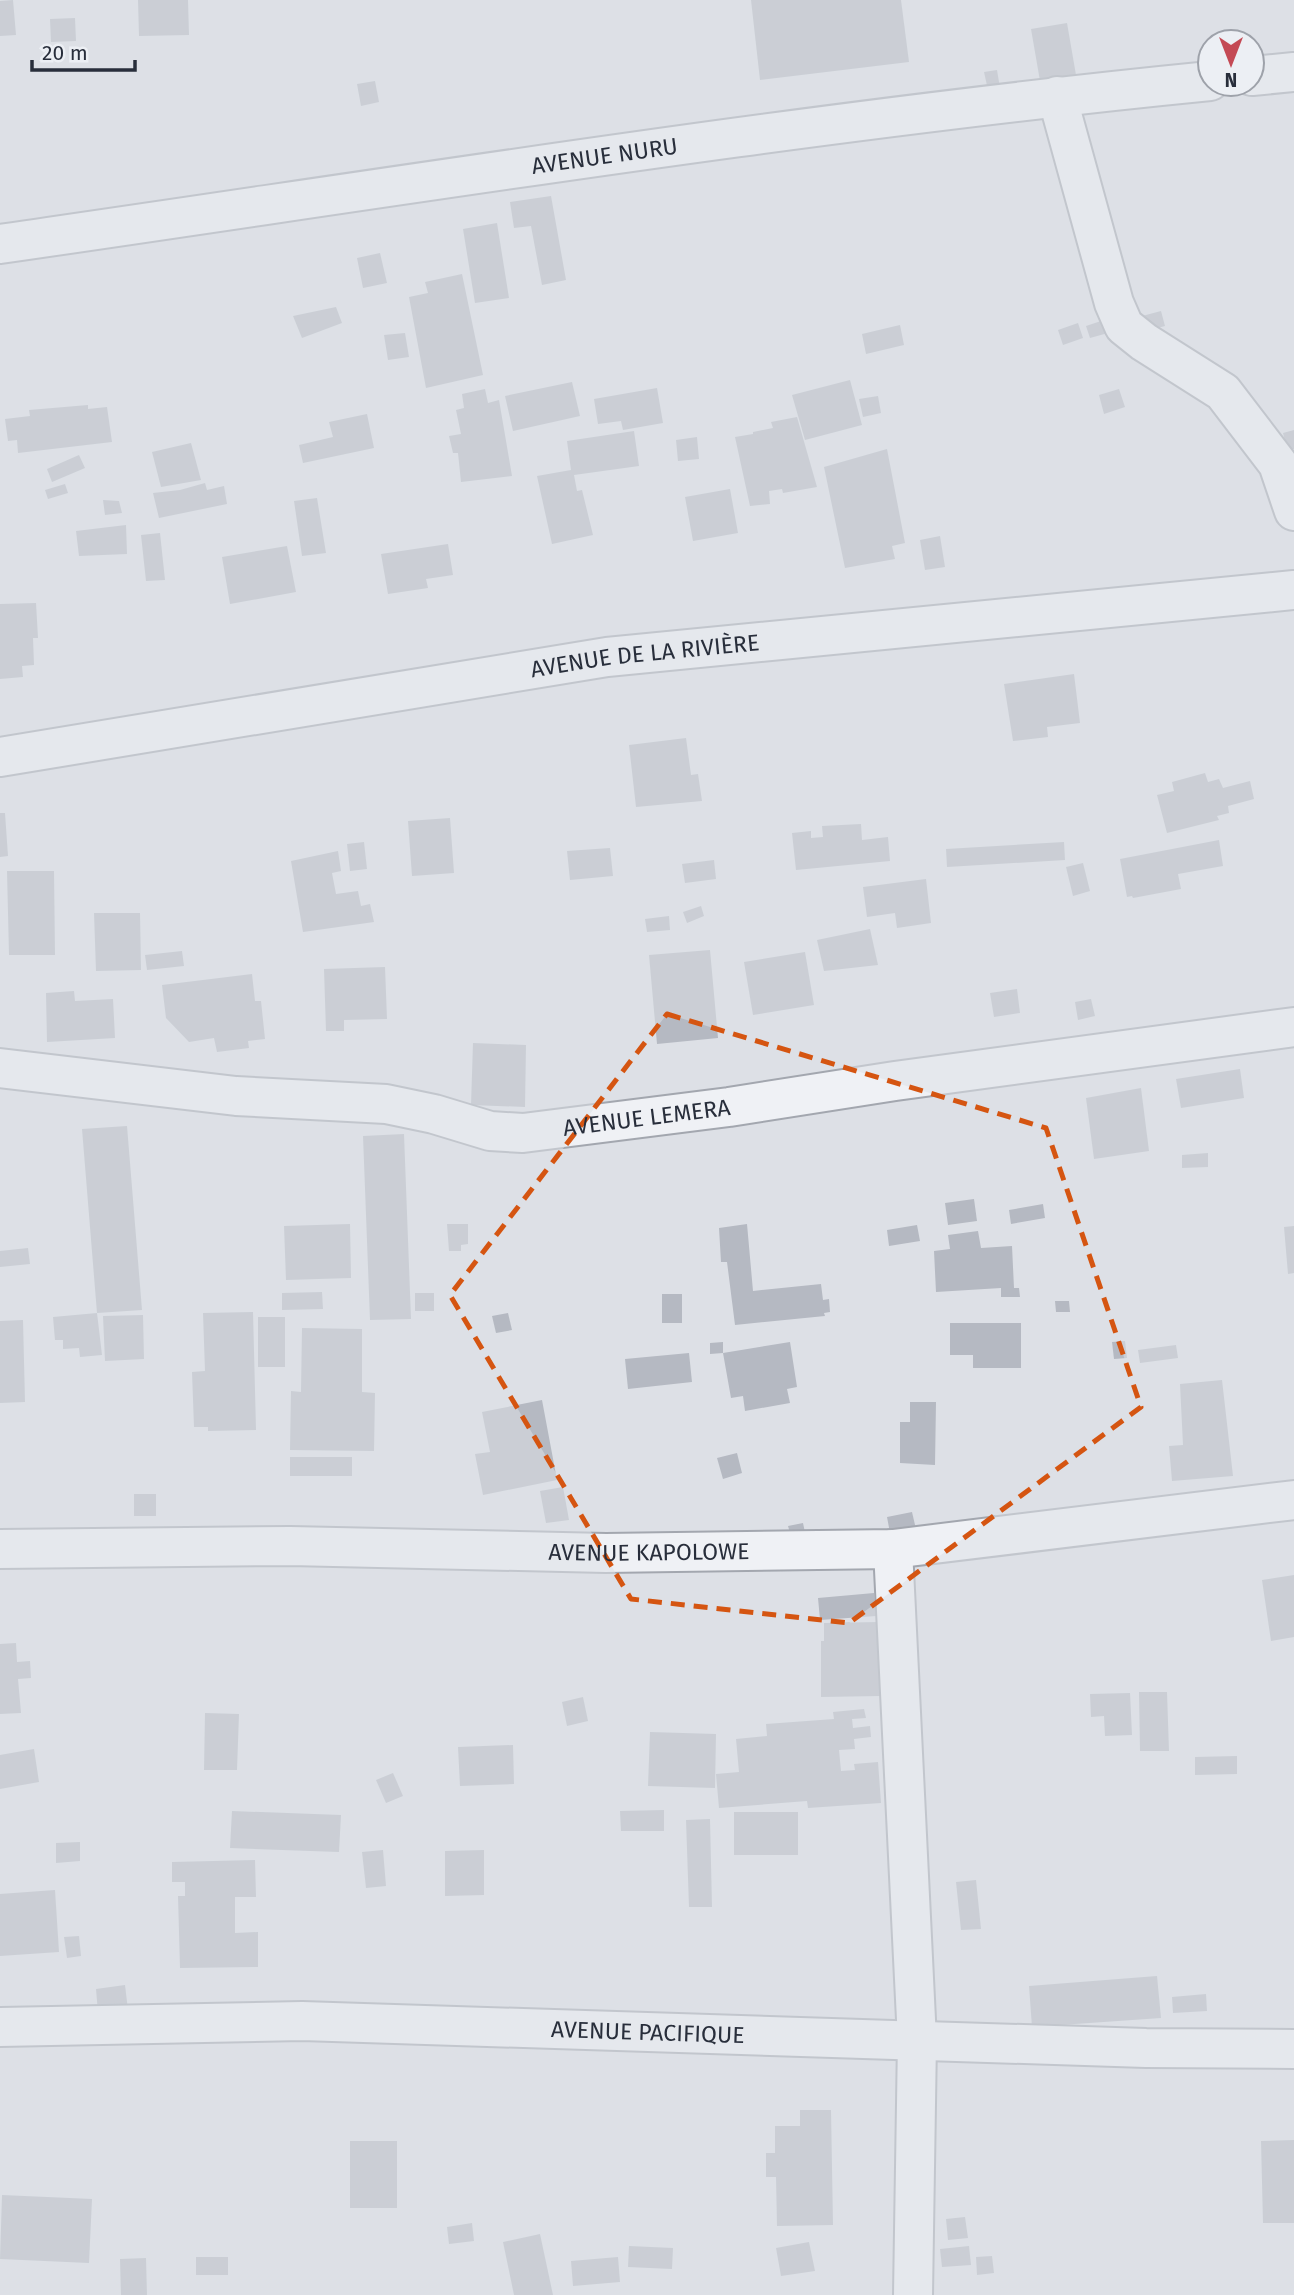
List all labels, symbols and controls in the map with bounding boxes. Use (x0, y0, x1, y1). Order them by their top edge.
scale bar (32, 28, 135, 72)
north arrow (1196, 28, 1266, 98)
text: 20 m (42, 40, 88, 66)
text: N (1225, 68, 1237, 91)
street label: AVENUE NURU (530, 132, 679, 180)
street label: AVENUE DE LA RIVIÈRE (528, 628, 761, 683)
street label: AVENUE LEMERA (561, 1093, 733, 1142)
street label: AVENUE KAPOLOWE (548, 1537, 750, 1567)
street label: AVENUE PACIFIQUE (551, 2015, 745, 2049)

